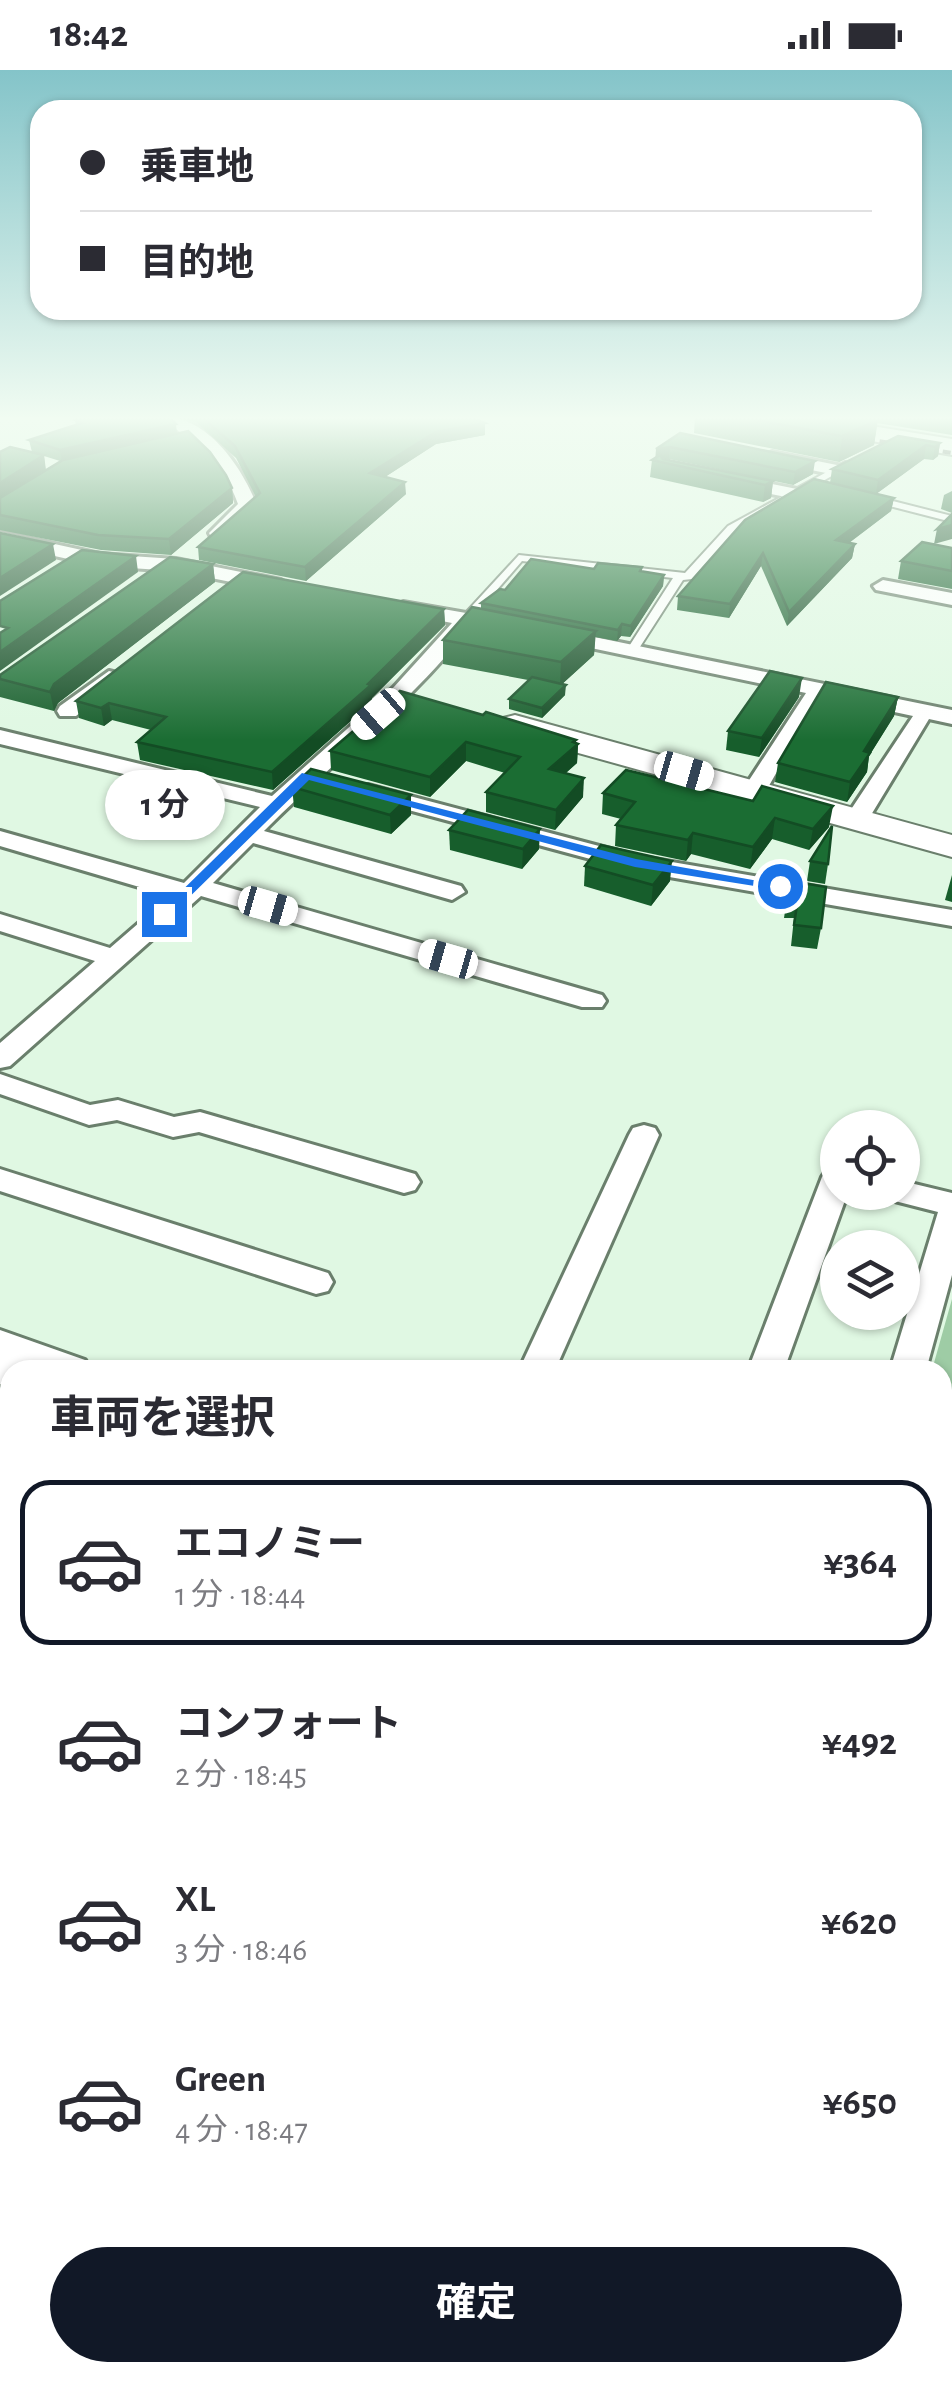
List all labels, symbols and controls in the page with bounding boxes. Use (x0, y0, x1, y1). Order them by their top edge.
text: 18:42 (50, 16, 128, 54)
text: 乗車地 (140, 149, 254, 187)
text: 目的地 (140, 245, 254, 283)
car (346, 683, 410, 745)
car (651, 748, 717, 794)
callout: 1 分 (104, 769, 224, 839)
text: 1 分 (141, 789, 189, 821)
route start (758, 864, 803, 909)
car (235, 883, 301, 929)
route end (142, 892, 187, 937)
car (415, 936, 481, 982)
map controls (820, 1110, 920, 1330)
button: locate (820, 1110, 920, 1210)
button: layers (820, 1230, 920, 1330)
text: 車両を選択 (50, 1397, 275, 1442)
icon: car (55, 1518, 145, 1608)
text: エコノミー (175, 1526, 365, 1564)
text: ¥364 (823, 1544, 897, 1582)
text: 1 分 · 18:44 (175, 1579, 305, 1611)
icon: car (55, 1698, 145, 1788)
text: コンフォート (175, 1706, 402, 1744)
text: ¥492 (822, 1724, 897, 1762)
text: 2 分 · 18:45 (175, 1759, 307, 1791)
icon: car (55, 1878, 145, 1968)
text: XL (175, 1881, 215, 1919)
text: ¥620 (821, 1904, 897, 1942)
text: 3 分 · 18:46 (175, 1934, 307, 1966)
icon: car (55, 2058, 145, 2148)
text: Green (175, 2061, 266, 2099)
text: ¥650 (822, 2084, 897, 2122)
text: 4 分 · 18:47 (175, 2114, 308, 2146)
button: 確定 (50, 2247, 902, 2362)

